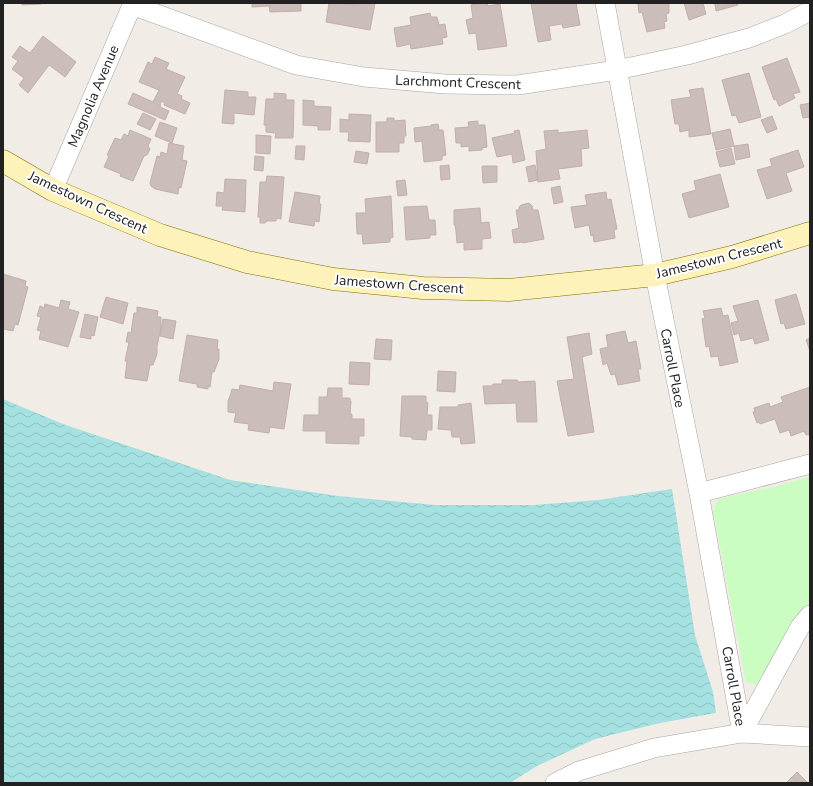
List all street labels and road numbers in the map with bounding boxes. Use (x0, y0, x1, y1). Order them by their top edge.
street label: Magnolia Avenue (63, 42, 124, 150)
street label: Larchmont Crescent (395, 71, 521, 94)
street label: Jamestown Crescent (24, 166, 150, 238)
street label: Jamestown Crescent (653, 234, 784, 284)
street label: Jamestown Crescent (333, 270, 464, 298)
street label: Carroll Place (656, 327, 690, 409)
street label: Carroll Place (717, 645, 750, 727)

